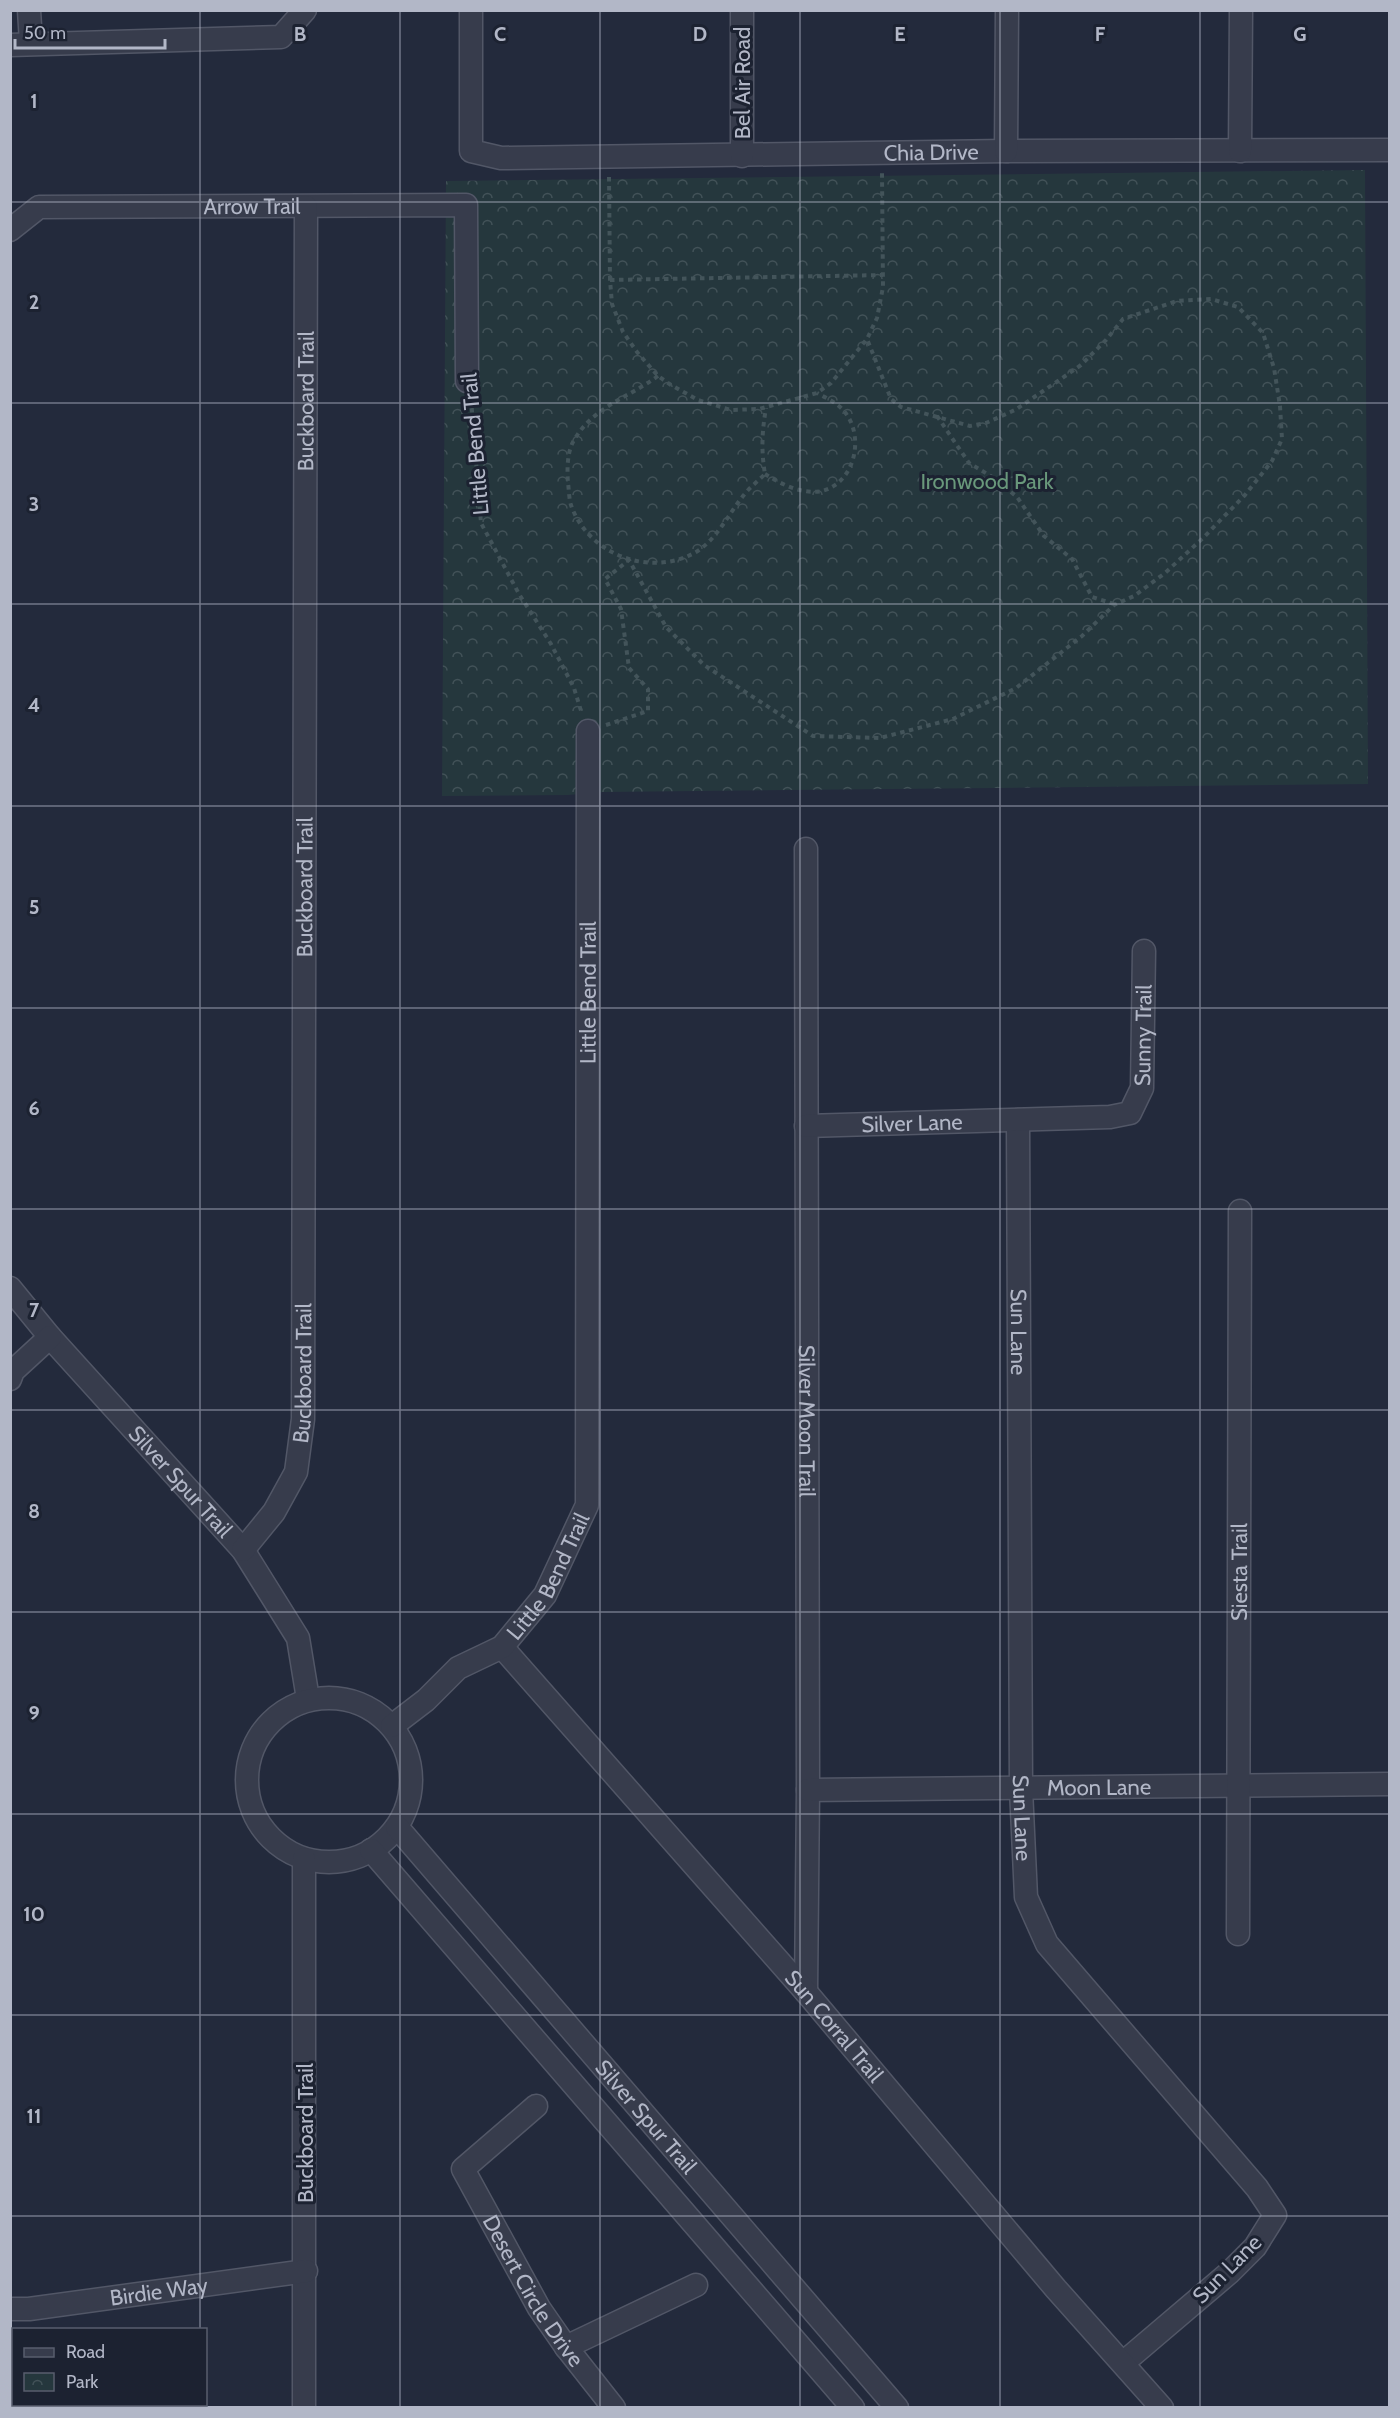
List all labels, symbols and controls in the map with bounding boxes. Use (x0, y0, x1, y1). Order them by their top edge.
scale bar (15, 12, 165, 50)
text: 50 m (24, 22, 66, 44)
text: B (294, 22, 306, 46)
text: C (494, 22, 506, 46)
text: D (693, 22, 707, 46)
text: E (894, 22, 906, 46)
text: F (1095, 22, 1106, 46)
text: G (1293, 22, 1307, 46)
street label: Bel Air Road (729, 27, 756, 139)
text: 1 (30, 89, 38, 113)
street label: Chia Drive (883, 138, 979, 166)
street label: Arrow Trail (203, 192, 301, 220)
text: 2 (29, 290, 39, 314)
street label: Buckboard Trail (292, 330, 319, 471)
street label: Little Bend Trail (455, 371, 495, 516)
park label: Ironwood Park (920, 468, 1054, 495)
text: 3 (29, 492, 39, 516)
text: 4 (28, 693, 40, 717)
street label: Buckboard Trail (291, 816, 318, 957)
text: 5 (29, 895, 39, 919)
street label: Little Bend Trail (574, 920, 601, 1064)
street label: Sunny Trail (1129, 983, 1157, 1086)
text: 6 (28, 1096, 40, 1120)
street label: Silver Lane (861, 1108, 963, 1138)
street label: Sun Lane (1005, 1289, 1033, 1375)
text: 7 (29, 1298, 40, 1322)
street label: Buckboard Trail (286, 1302, 317, 1445)
street label: Silver Moon Trail (794, 1345, 821, 1498)
street label: Silver Spur Trail (123, 1420, 239, 1543)
text: 8 (28, 1499, 40, 1523)
street label: Little Bend Trail (500, 1508, 595, 1645)
street label: Siesta Trail (1225, 1522, 1253, 1621)
text: 9 (28, 1701, 40, 1725)
street label: Moon Lane (1047, 1773, 1151, 1801)
street label: Sun Lane (1007, 1775, 1038, 1862)
text: 10 (23, 1902, 45, 1926)
street label: Sun Corral Trail (779, 1964, 890, 2088)
street label: Silver Spur Trail (590, 2054, 703, 2180)
street label: Buckboard Trail (292, 2062, 319, 2203)
text: 11 (27, 2104, 41, 2128)
street label: Desert Circle Drive (477, 2210, 590, 2372)
street label: Sun Lane (1187, 2229, 1267, 2309)
street label: Birdie Way (108, 2271, 209, 2311)
legend (12, 2328, 207, 2406)
text: Road (66, 2341, 105, 2363)
text: Park (66, 2371, 99, 2393)

